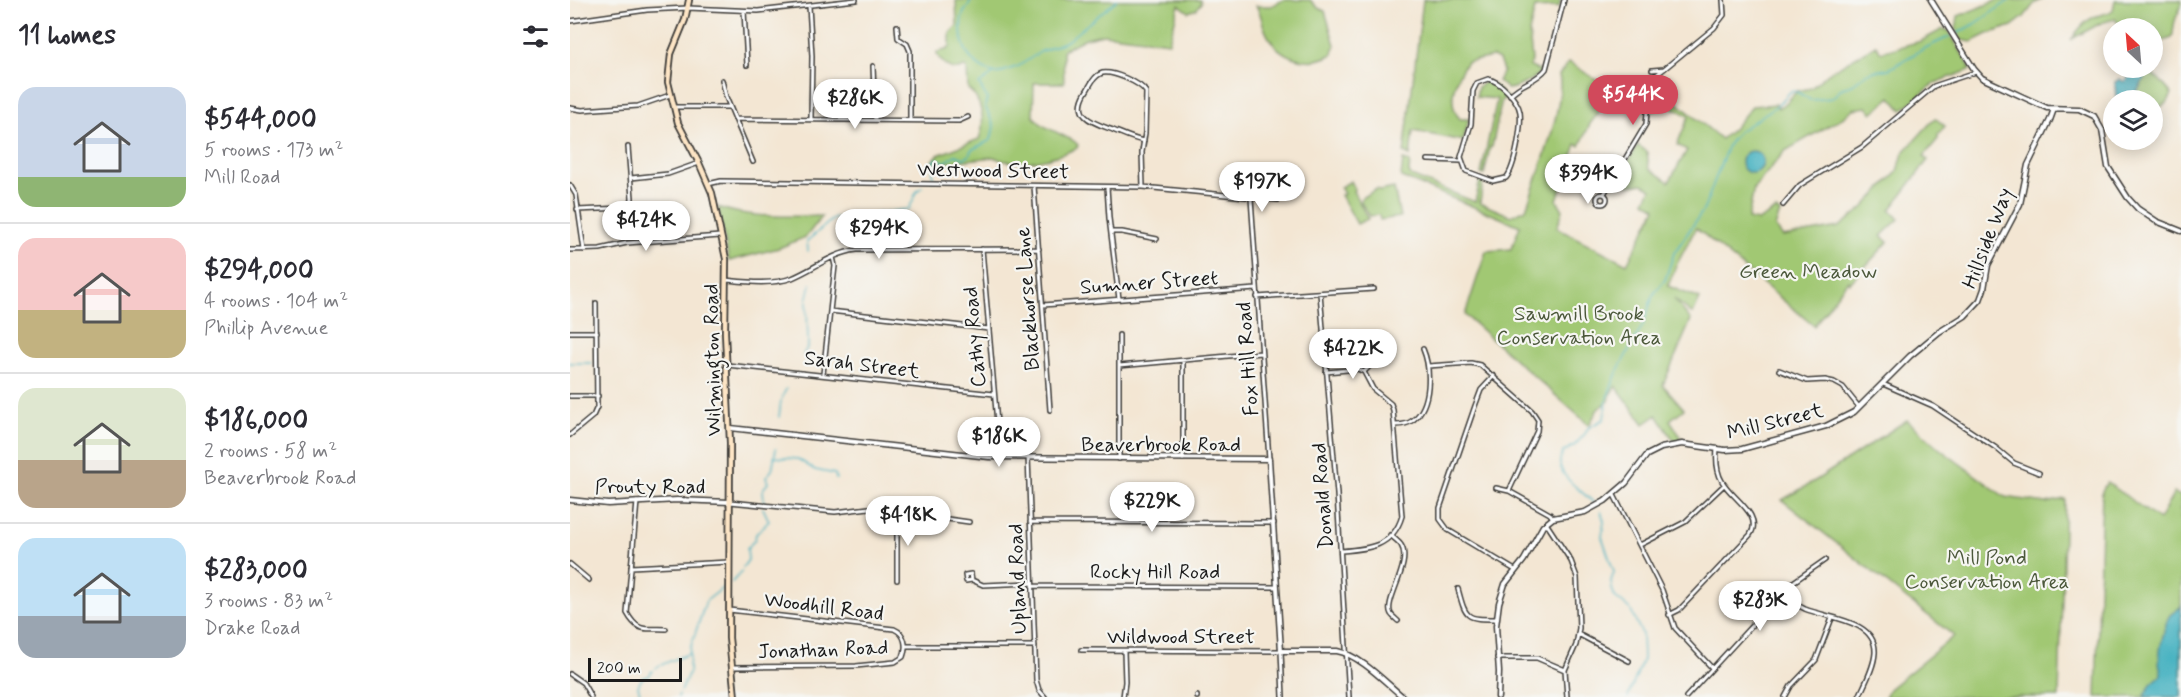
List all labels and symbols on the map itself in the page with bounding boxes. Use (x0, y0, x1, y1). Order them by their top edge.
north arrow (2103, 18, 2163, 78)
pin: $544K (1591, 75, 1675, 126)
pin: $286K (813, 79, 897, 130)
pin: $394K (1546, 154, 1630, 205)
street label: Westwood Street (917, 156, 1069, 186)
pin: $197K (1220, 162, 1304, 213)
street label: Hillside Way (1956, 184, 2020, 293)
pin: $424K (604, 201, 688, 252)
pin: $294K (837, 209, 921, 260)
street label: Blackhorse Lane (1009, 226, 1047, 372)
park label: Green Meadow (1739, 258, 1877, 286)
street label: Sumner Street (1079, 264, 1219, 302)
street label: Wilmington Road (698, 283, 730, 437)
street label: Cathy Road (957, 285, 993, 388)
park label: Sawmill Brook Conservation Area (1497, 300, 1661, 352)
street label: Fox Hill Road (1230, 301, 1266, 417)
pin: $422K (1311, 329, 1395, 380)
street label: Sarah Street (803, 344, 922, 386)
street label: Mill Street (1724, 396, 1827, 447)
pin: $186K (957, 417, 1041, 468)
street label: Beaverbrook Road (1081, 431, 1241, 459)
street label: Donald Road (1305, 442, 1341, 550)
street label: Prouty Road (595, 473, 705, 501)
pin: $229K (1110, 482, 1194, 533)
pin: $418K (866, 496, 950, 547)
street label: Upland Road (1002, 523, 1034, 635)
park label: Mill Pond Conservation Area (1905, 544, 2069, 596)
street label: Rocky Hill Road (1090, 558, 1220, 586)
pin: $283K (1718, 581, 1802, 632)
street label: Woodhill Road (763, 586, 885, 628)
street label: Wildwood Street (1107, 623, 1255, 651)
street label: Jonathan Road (757, 634, 889, 666)
scale bar (588, 655, 682, 682)

